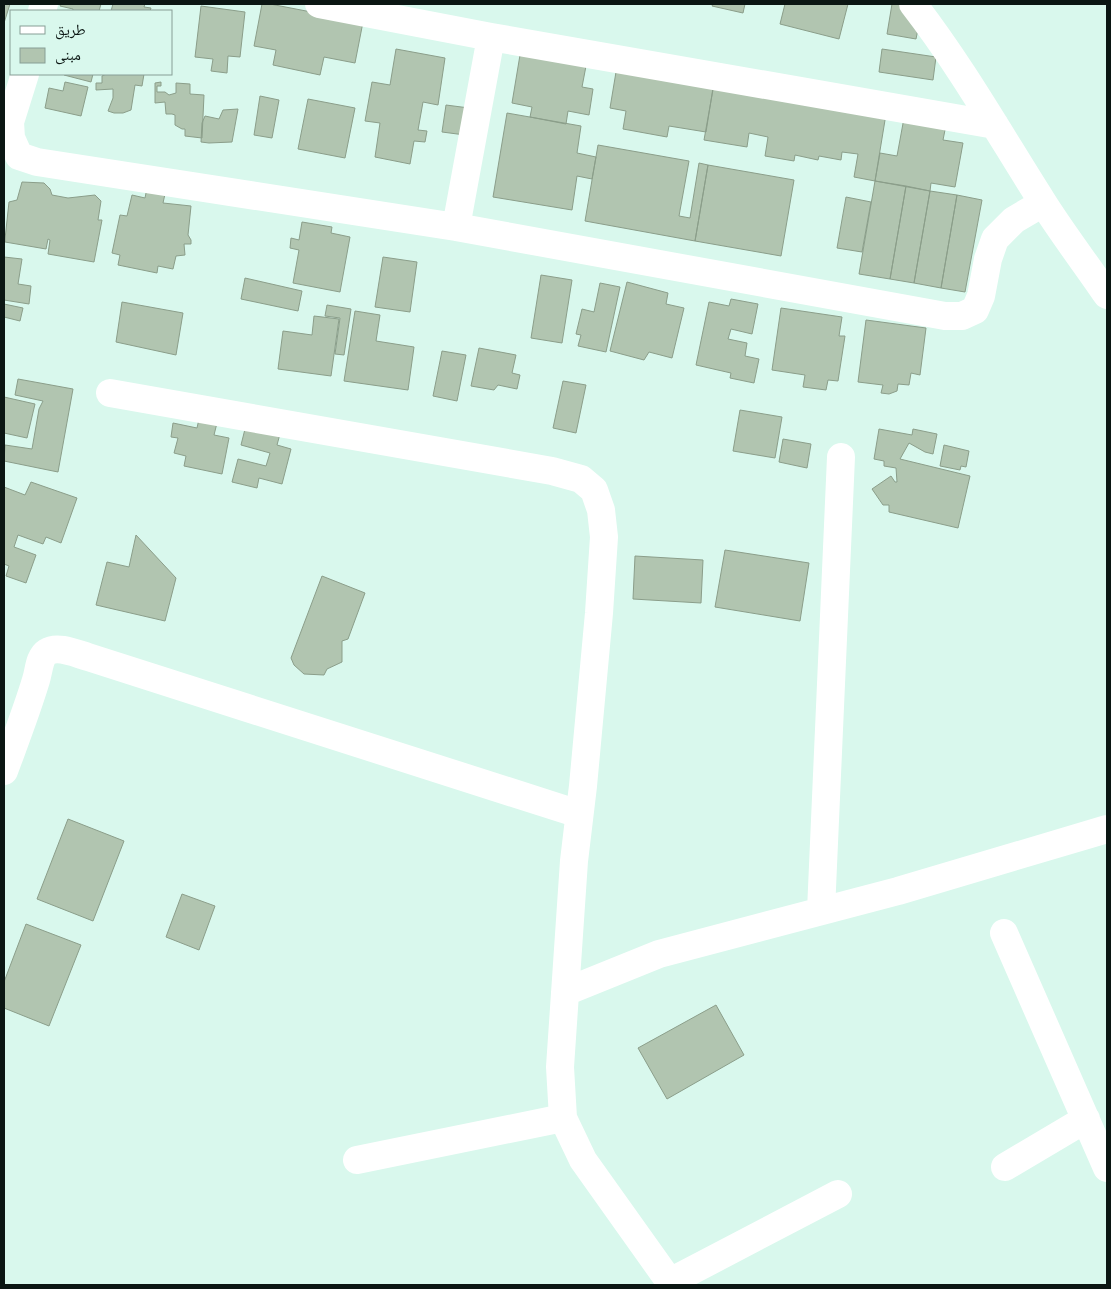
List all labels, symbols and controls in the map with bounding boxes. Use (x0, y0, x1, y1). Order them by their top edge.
legend (10, 10, 172, 75)
text: طريق (55, 19, 86, 40)
text: مبنى (55, 44, 81, 65)

